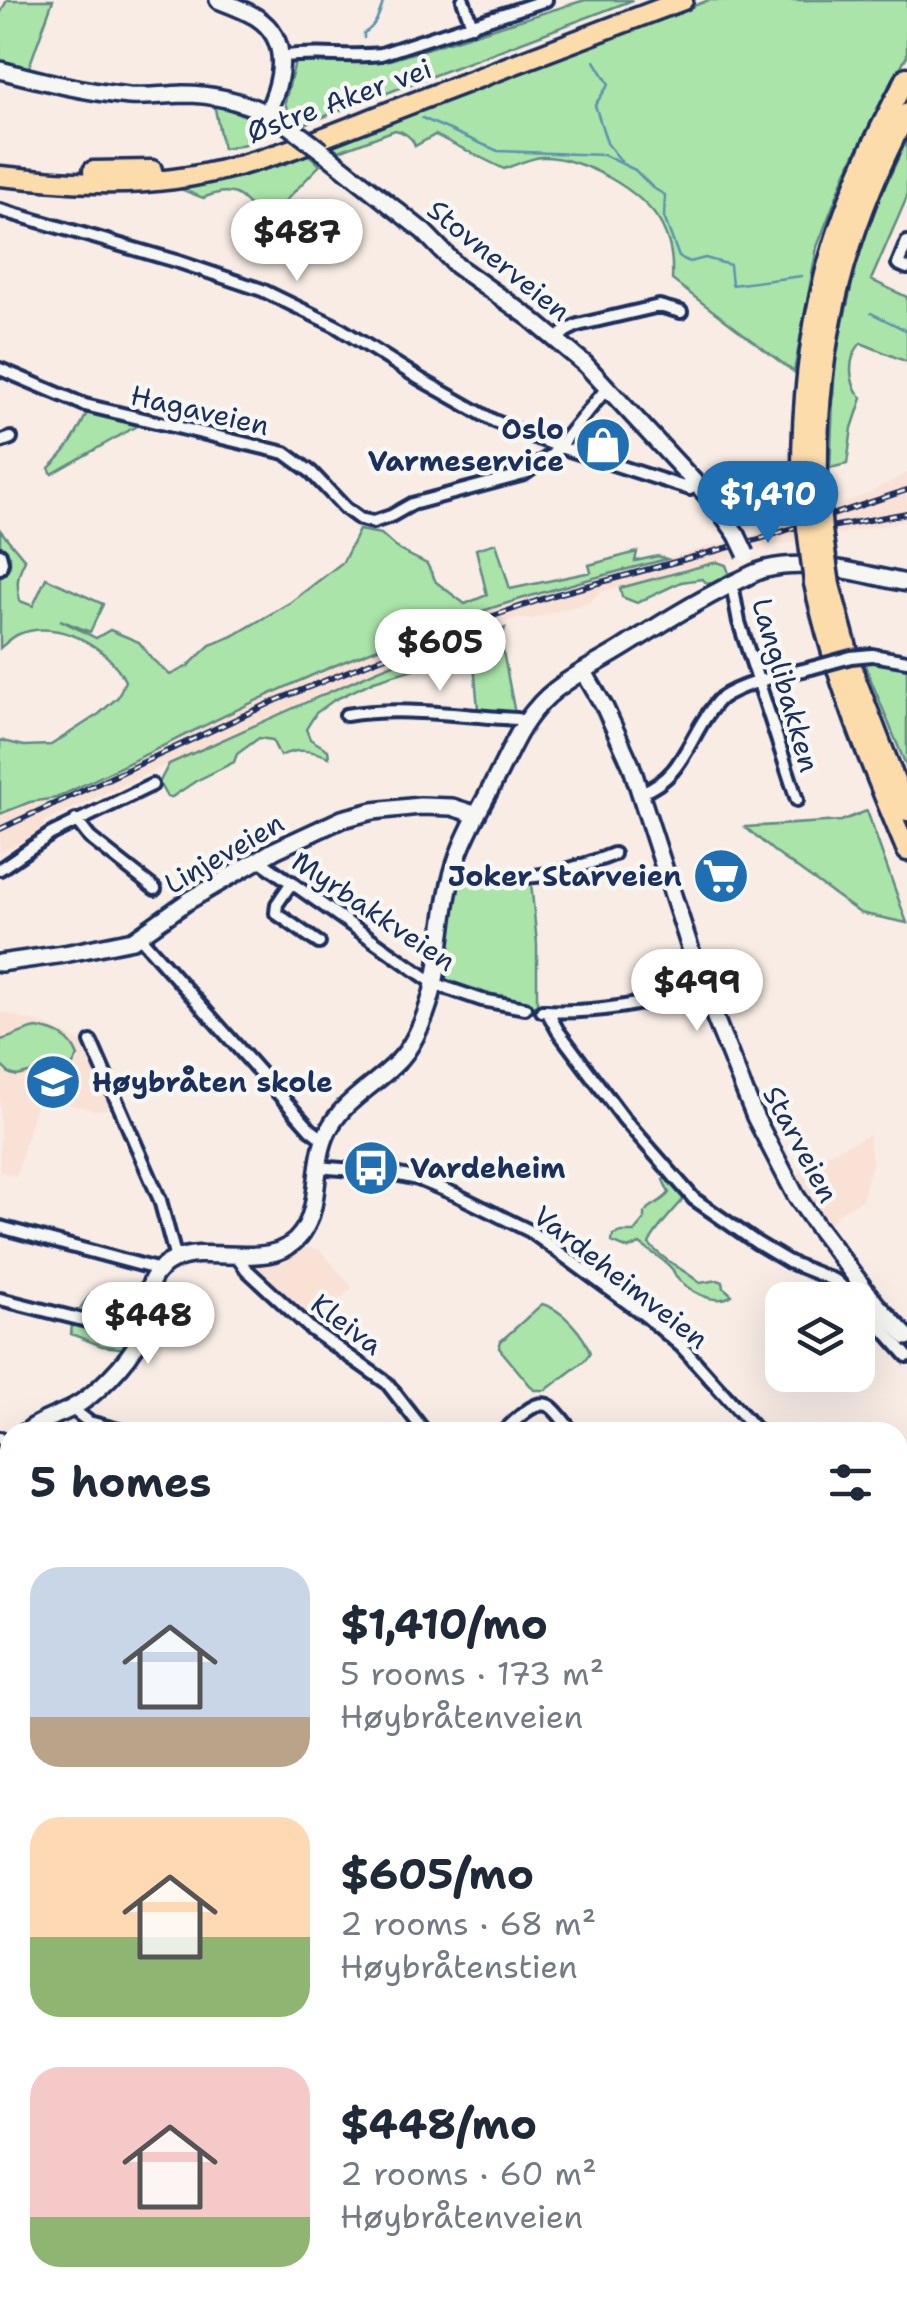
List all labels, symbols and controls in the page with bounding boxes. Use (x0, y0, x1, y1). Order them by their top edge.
street label: Østre Aker vei (241, 49, 437, 151)
street label: Stovnerveien (419, 191, 579, 329)
pin: $487 (238, 199, 356, 284)
text: $487 (253, 210, 341, 253)
street label: Hagaveien (127, 376, 273, 444)
place label: Oslo Varmeservice (368, 410, 564, 480)
shop icon: Oslo Varmeservice (573, 415, 633, 475)
pin: $1,410 (687, 461, 849, 546)
text: $1,410 (719, 472, 817, 515)
street label: Langlibakken (743, 594, 829, 776)
pin: $605 (381, 609, 499, 694)
text: $605 (397, 620, 483, 663)
street label: Linjeveien (157, 804, 291, 902)
street label: Myrbakkveien (285, 842, 463, 980)
supermarket icon: Joker Starveien (691, 846, 751, 906)
place label: Joker Starveien (448, 857, 682, 895)
pin: $499 (638, 949, 756, 1034)
text: $499 (653, 960, 741, 1003)
school or university icon: Høybråten skole (23, 1052, 83, 1112)
place label: Høybråten skole (92, 1063, 333, 1101)
street label: Starveien (754, 1079, 848, 1209)
bus stop icon: Vardeheim (341, 1138, 401, 1198)
place label: Vardeheim (410, 1149, 566, 1187)
street label: Vardeheimveien (526, 1197, 716, 1357)
pin: $448 (89, 1282, 207, 1367)
map controls (765, 1282, 875, 1392)
button: layers (765, 1282, 875, 1392)
street label: Kleiva (303, 1285, 391, 1363)
text: $448 (104, 1293, 192, 1336)
text: 5 homes (30, 1454, 211, 1510)
icon: filters (823, 1455, 878, 1510)
text: $1,410/mo (340, 1596, 548, 1652)
icon: home (110, 1607, 230, 1727)
text: 5 rooms · 173 m² (340, 1652, 604, 1695)
text: Høybråtenveien (340, 1695, 583, 1738)
text: $605/mo (340, 1846, 534, 1902)
icon: home (110, 1857, 230, 1977)
text: 2 rooms · 68 m² (340, 1902, 596, 1945)
text: Høybråtenstien (340, 1945, 578, 1988)
text: $448/mo (340, 2096, 537, 2152)
icon: home (110, 2107, 230, 2227)
text: 2 rooms · 60 m² (340, 2152, 597, 2195)
text: Høybråtenveien (340, 2195, 583, 2238)

